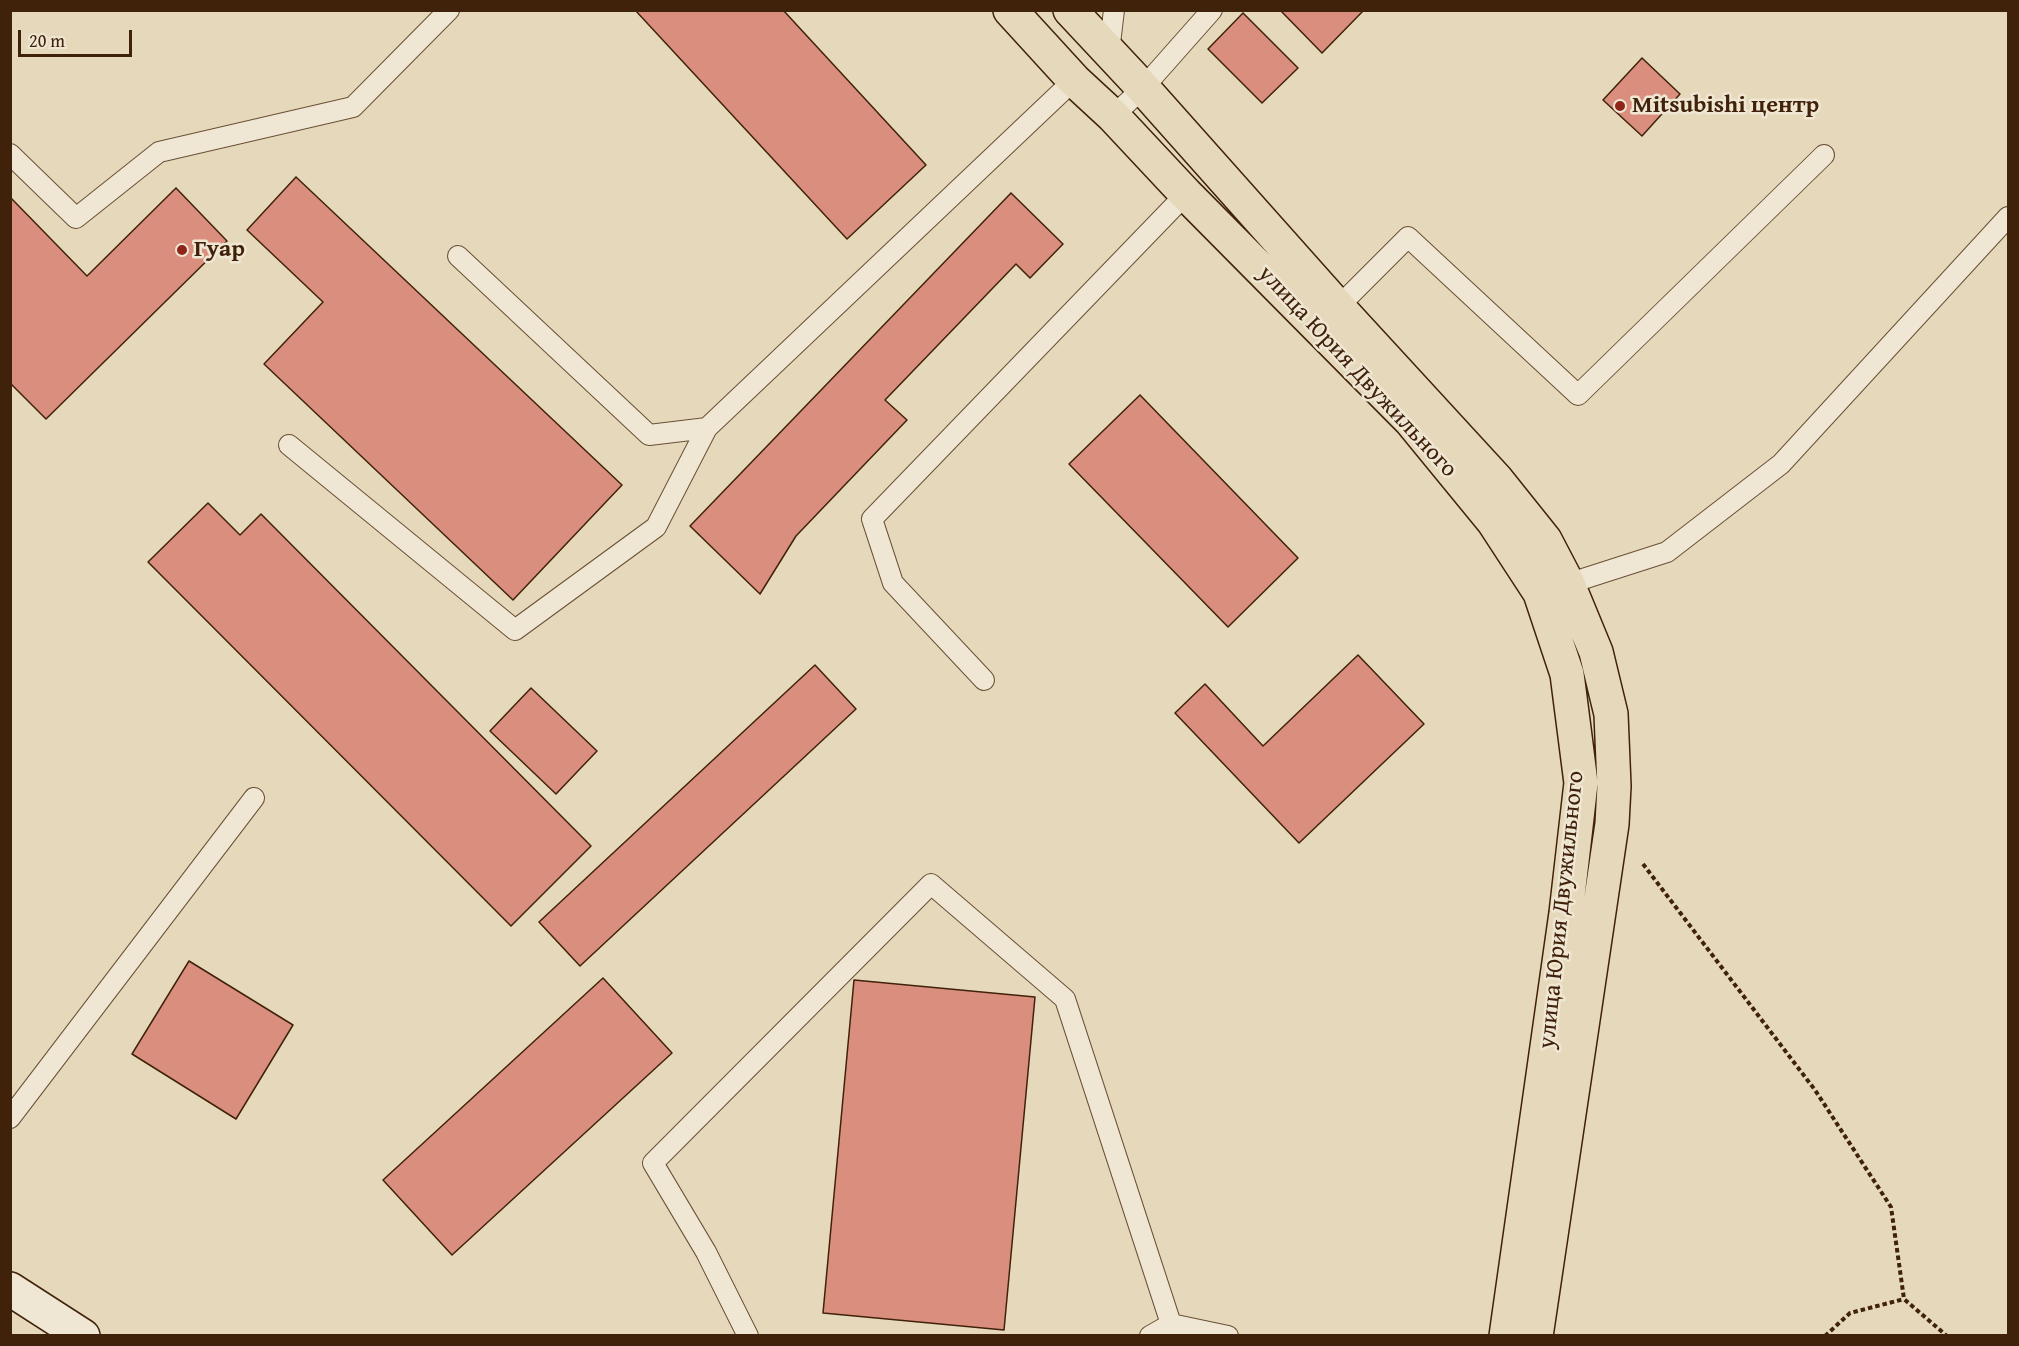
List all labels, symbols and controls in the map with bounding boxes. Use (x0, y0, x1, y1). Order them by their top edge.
scale bar (21, 18, 135, 56)
text: 20 m (29, 27, 65, 54)
place label: Mitsubishi центр (1632, 92, 1819, 120)
marker: Mitsubishi центр (1613, 99, 1627, 113)
place label: Гуар (194, 236, 245, 264)
marker: Гуар (175, 243, 189, 257)
street label: улица Юрия Двужильного (1251, 260, 1463, 484)
street label: улица Юрия Двужильного (1533, 770, 1591, 1050)

